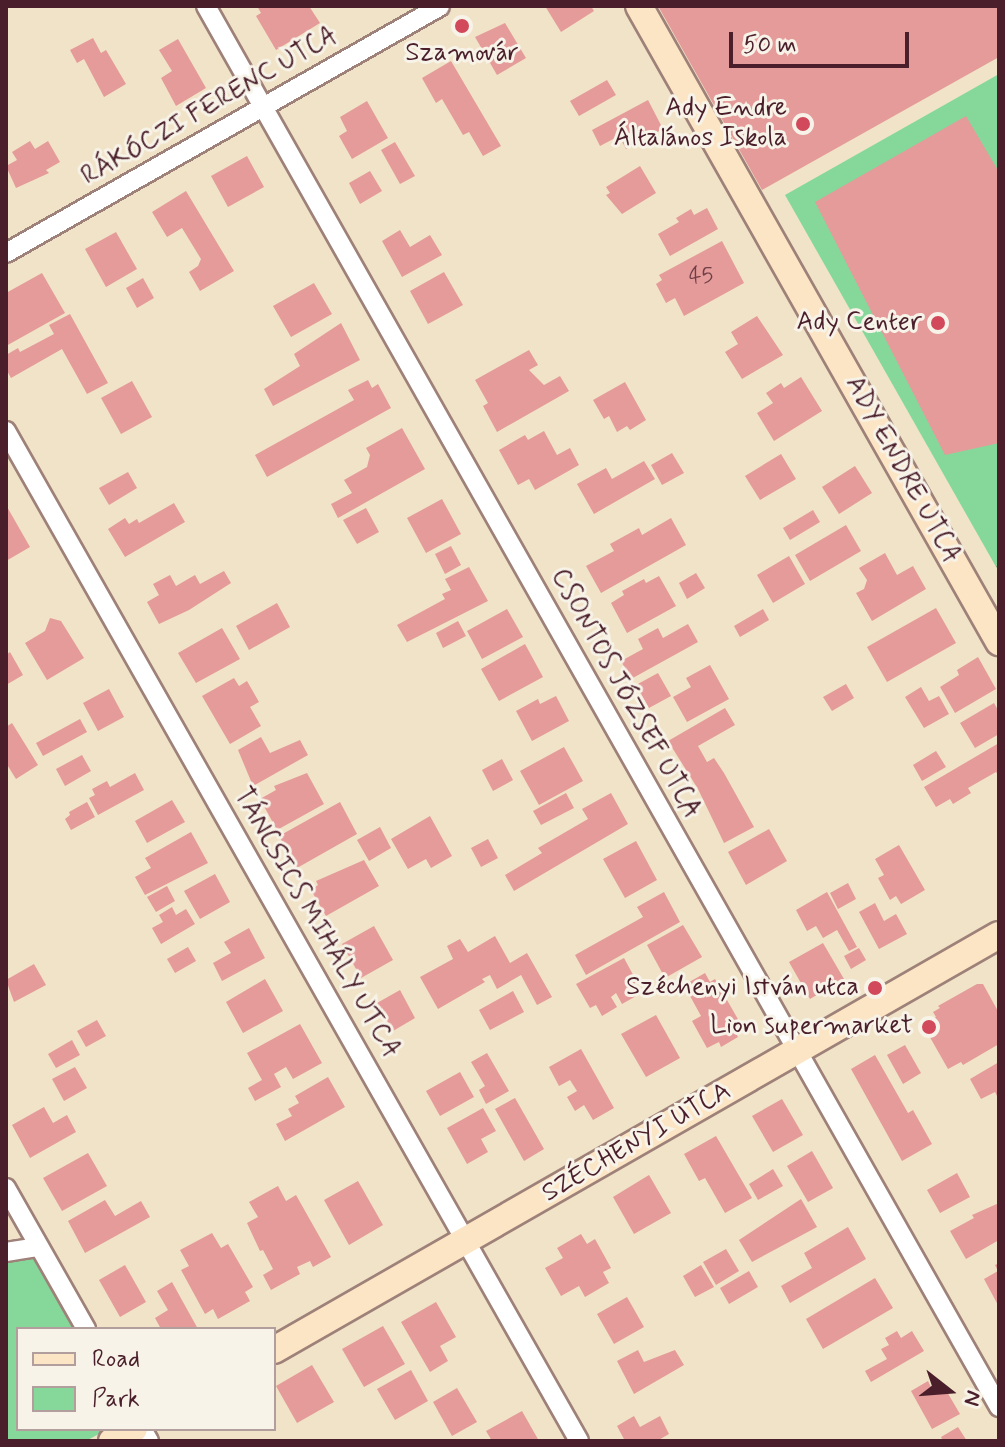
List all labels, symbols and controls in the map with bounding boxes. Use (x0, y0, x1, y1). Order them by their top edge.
scale bar (733, 16, 913, 66)
marker: Szamovár (453, 17, 471, 35)
street label: RÁKÓCZI FERENC UTCA (77, 21, 343, 193)
text: 50 m (743, 30, 797, 61)
place label: Szamovár (405, 38, 519, 70)
place label: Ady Endre Általános Iskola (611, 93, 787, 154)
marker: Ady Endre Általános Iskola (794, 115, 812, 133)
house number: 45 (689, 264, 713, 290)
place label: Ady Center (792, 307, 922, 339)
marker: Ady Center (929, 314, 947, 332)
street label: ADY ENDRE UTCA (837, 370, 967, 570)
street label: CSONTOS JÓZSEF UTCA (543, 563, 707, 825)
street label: TÁNCSICS MIHÁLY UTCA (227, 785, 405, 1061)
place label: Széchenyi István utca (613, 972, 859, 1004)
marker: Széchenyi István utca (866, 979, 884, 997)
place label: Lion supermarket (713, 1011, 913, 1043)
marker: Lion supermarket (920, 1018, 938, 1036)
street label: SZÉCHENYI UTCA (537, 1076, 737, 1210)
legend (16, 1327, 276, 1431)
text: Road (92, 1344, 140, 1375)
north arrow (909, 1351, 989, 1431)
text: Park (92, 1384, 140, 1415)
text: N (956, 1387, 987, 1409)

